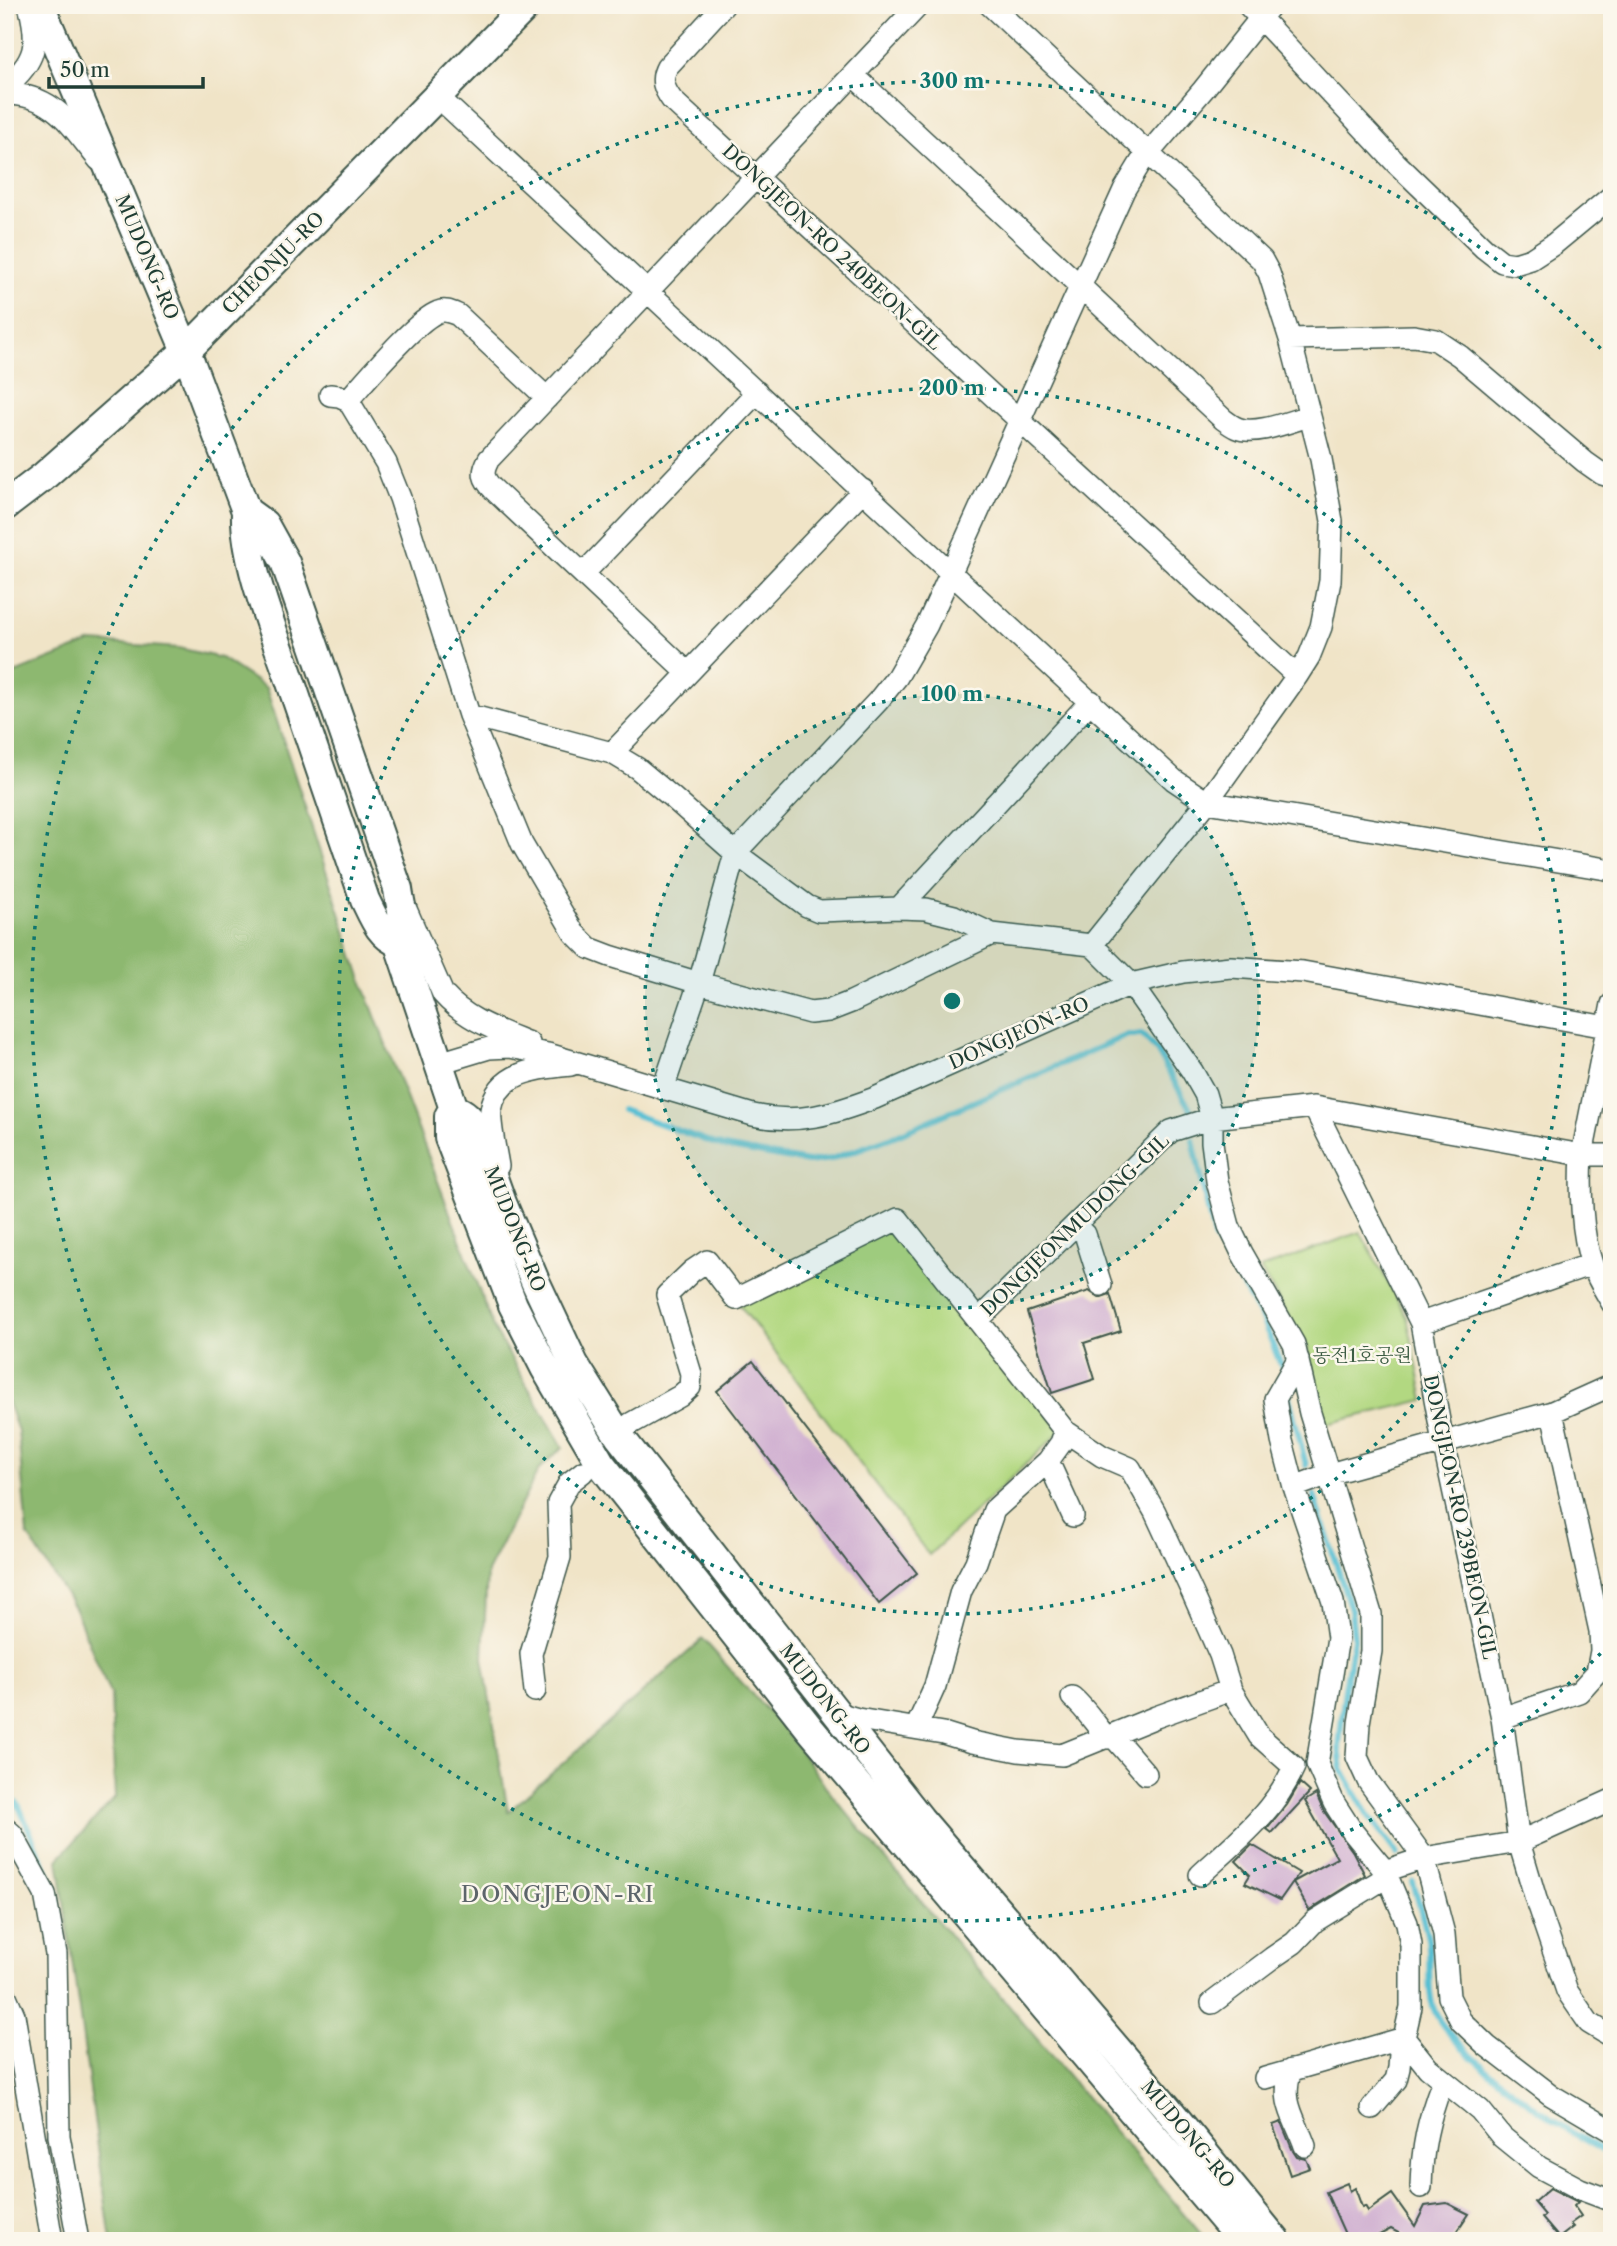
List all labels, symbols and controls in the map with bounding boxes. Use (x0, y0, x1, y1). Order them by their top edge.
scale bar (49, 46, 203, 90)
text: 50 m (60, 57, 110, 82)
text: 300 m (920, 68, 984, 93)
street label: DONGJEON-RO 240BEON-GIL (718, 139, 947, 355)
street label: MUDONG-RO (110, 191, 184, 323)
street label: CHEONJU-RO (217, 207, 329, 319)
text: 200 m (919, 375, 985, 400)
text: 100 m (921, 681, 983, 706)
centre of rings (940, 989, 964, 1013)
street label: DONGJEON-RO (945, 992, 1093, 1074)
street label: DONGJEONMUDONG-GIL (976, 1129, 1174, 1321)
street label: MUDONG-RO (479, 1163, 551, 1295)
park label: 동전1호공원 (1312, 1344, 1412, 1367)
street label: DONGJEON-RO 239BEON-GIL (1419, 1373, 1501, 1662)
street label: MUDONG-RO (775, 1639, 875, 1759)
district label: DONGJEON-RI (461, 1880, 655, 1908)
street label: MUDONG-RO (1136, 2075, 1240, 2193)

